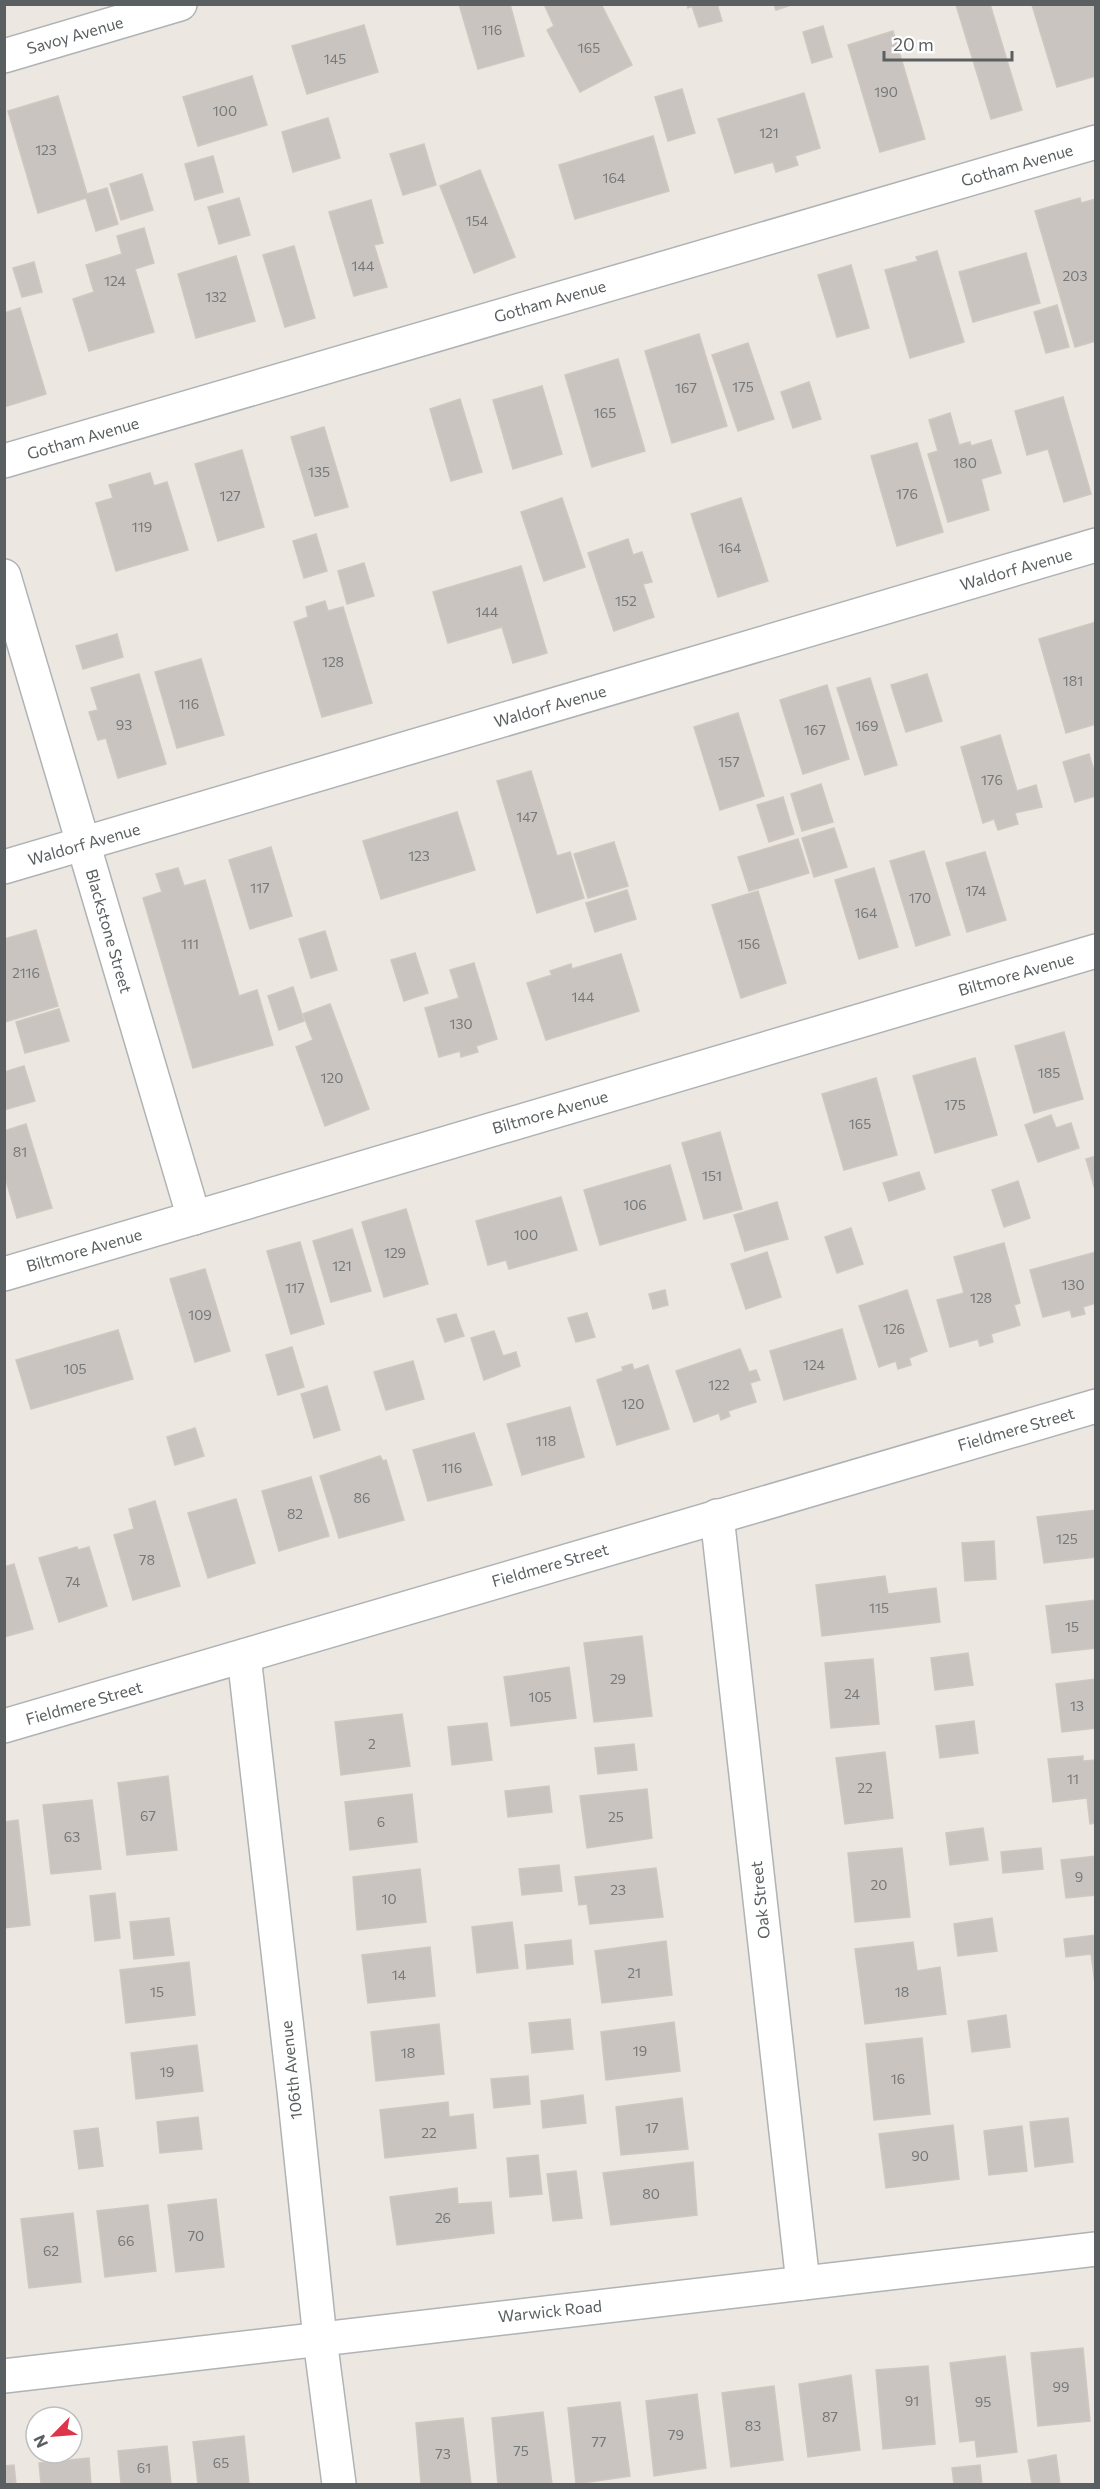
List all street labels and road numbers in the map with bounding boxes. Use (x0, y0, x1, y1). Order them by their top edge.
street label: Savoy Avenue (24, 12, 125, 57)
street label: Gotham Avenue (959, 139, 1075, 190)
street label: Gotham Avenue (492, 275, 608, 326)
street label: Gotham Avenue (25, 412, 141, 463)
street label: Waldorf Avenue (958, 543, 1074, 594)
street label: Waldorf Avenue (492, 680, 608, 731)
street label: Waldorf Avenue (26, 818, 142, 869)
street label: Blackstone Street (83, 866, 136, 996)
street label: Biltmore Avenue (956, 948, 1076, 999)
street label: Biltmore Avenue (490, 1086, 610, 1137)
street label: Biltmore Avenue (24, 1224, 144, 1275)
street label: Fieldmere Street (955, 1403, 1077, 1454)
street label: Fieldmere Street (489, 1539, 611, 1590)
street label: Fieldmere Street (23, 1677, 145, 1728)
street label: Oak Street (746, 1860, 773, 1940)
street label: 106th Avenue (276, 2020, 305, 2120)
street label: Warwick Road (497, 2296, 603, 2325)

